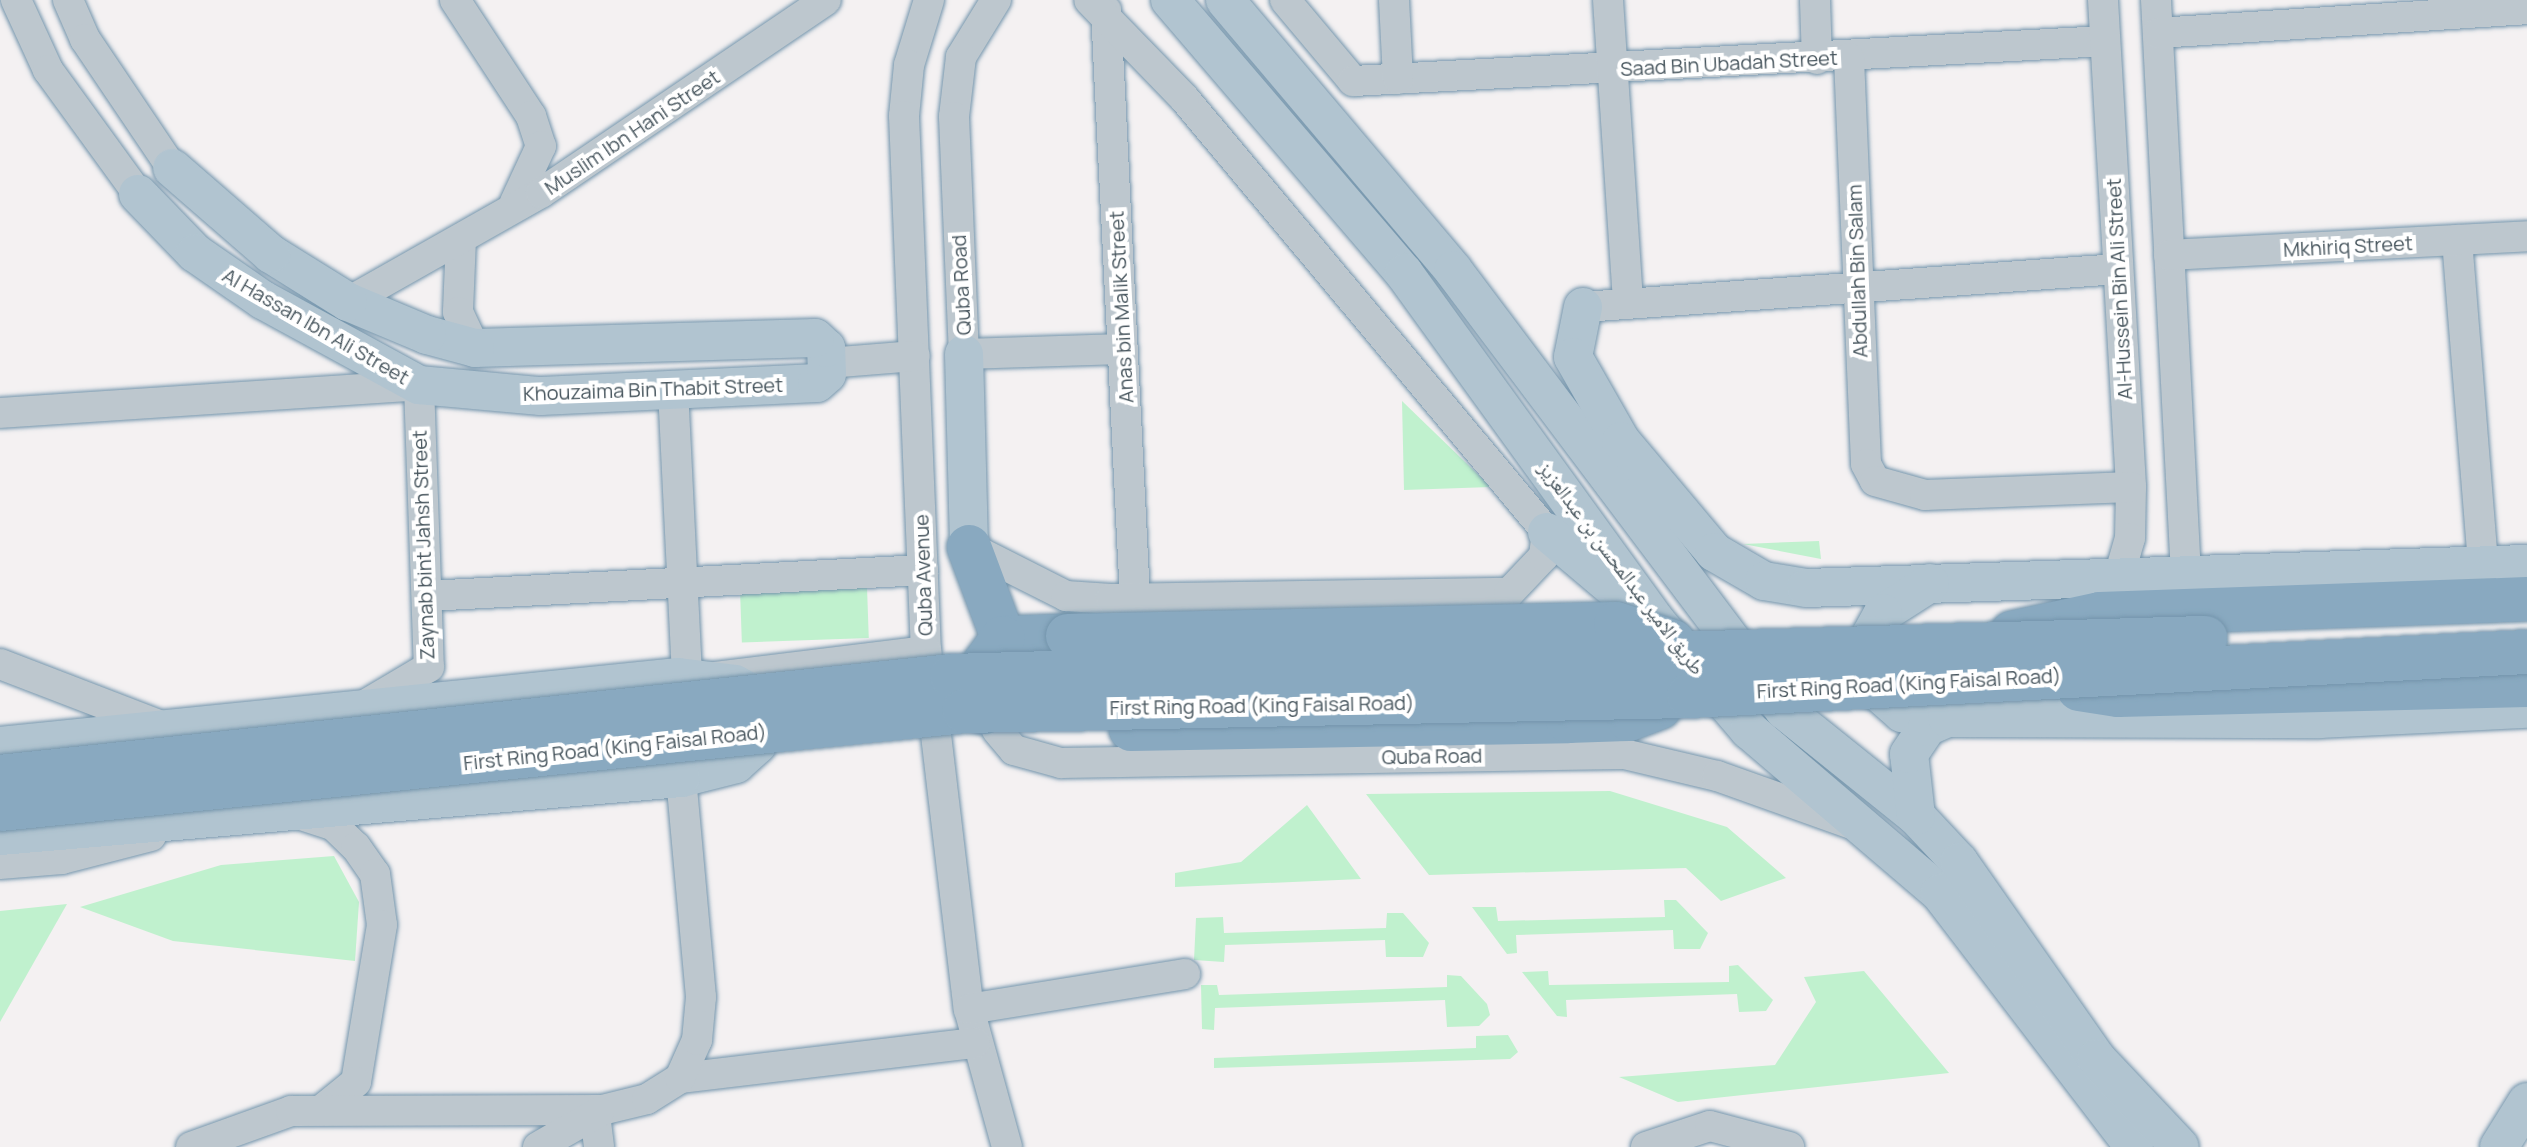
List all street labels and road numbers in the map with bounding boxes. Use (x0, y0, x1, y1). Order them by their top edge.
street label: Saad Bin Ubadah Street (1620, 45, 1838, 81)
street label: Muslim Ibn Hani Street (540, 64, 724, 200)
street label: Al-Hussein Bin Ali Street (2101, 177, 2137, 401)
street label: Abdullah Bin Salam (1842, 184, 1872, 358)
street label: Anas bin Malik Street (1104, 210, 1138, 404)
street label: Mkhiriq Street (2283, 231, 2413, 261)
street label: Quba Road (946, 234, 976, 336)
street label: Al Hassan Ibn Ali Street (219, 263, 413, 389)
street label: Khouzaima Bin Thabit Street (523, 372, 783, 406)
street label: Zaynab bint Jahsh Street (407, 430, 439, 660)
street label: طريق الامير عبدالمحسن بن عبدالعزيز (1534, 457, 1710, 679)
street label: Quba Avenue (909, 514, 937, 636)
street label: First Ring Road (King Faisal Road) (1756, 663, 2062, 703)
street label: First Ring Road (King Faisal Road) (1109, 690, 1415, 720)
street label: First Ring Road (King Faisal Road) (462, 719, 768, 775)
street label: Quba Road (1381, 743, 1483, 769)

